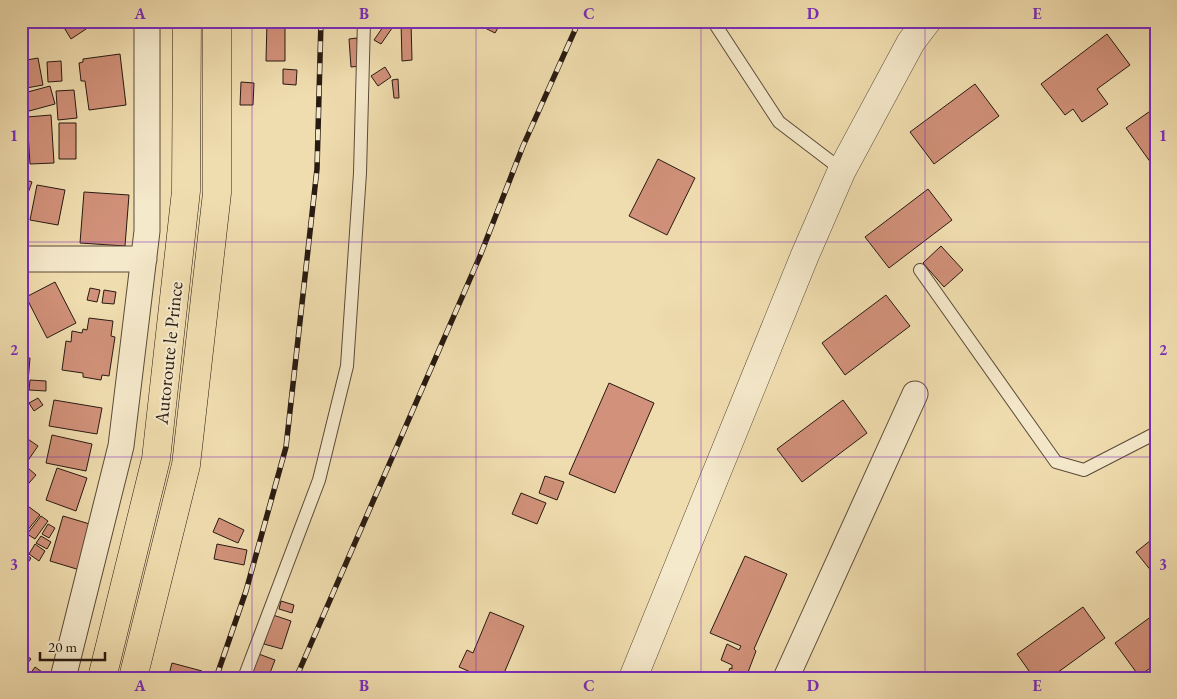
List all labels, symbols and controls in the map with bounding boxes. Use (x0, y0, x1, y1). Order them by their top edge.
text: A (133, 3, 146, 24)
text: B (359, 3, 369, 24)
text: C (583, 3, 595, 24)
text: D (807, 3, 819, 24)
text: E (1032, 3, 1042, 24)
text: 1 (10, 125, 18, 146)
text: 1 (1159, 125, 1167, 146)
street label: Autoroute le Prince (148, 280, 188, 427)
text: 2 (10, 339, 19, 360)
text: 2 (1159, 339, 1168, 360)
text: 3 (10, 554, 18, 575)
text: 3 (1159, 554, 1167, 575)
scale bar (40, 629, 105, 661)
text: 20 m (48, 637, 77, 656)
text: A (133, 675, 146, 696)
text: B (359, 675, 369, 696)
text: C (583, 675, 595, 696)
text: D (807, 675, 819, 696)
text: E (1032, 675, 1042, 696)

